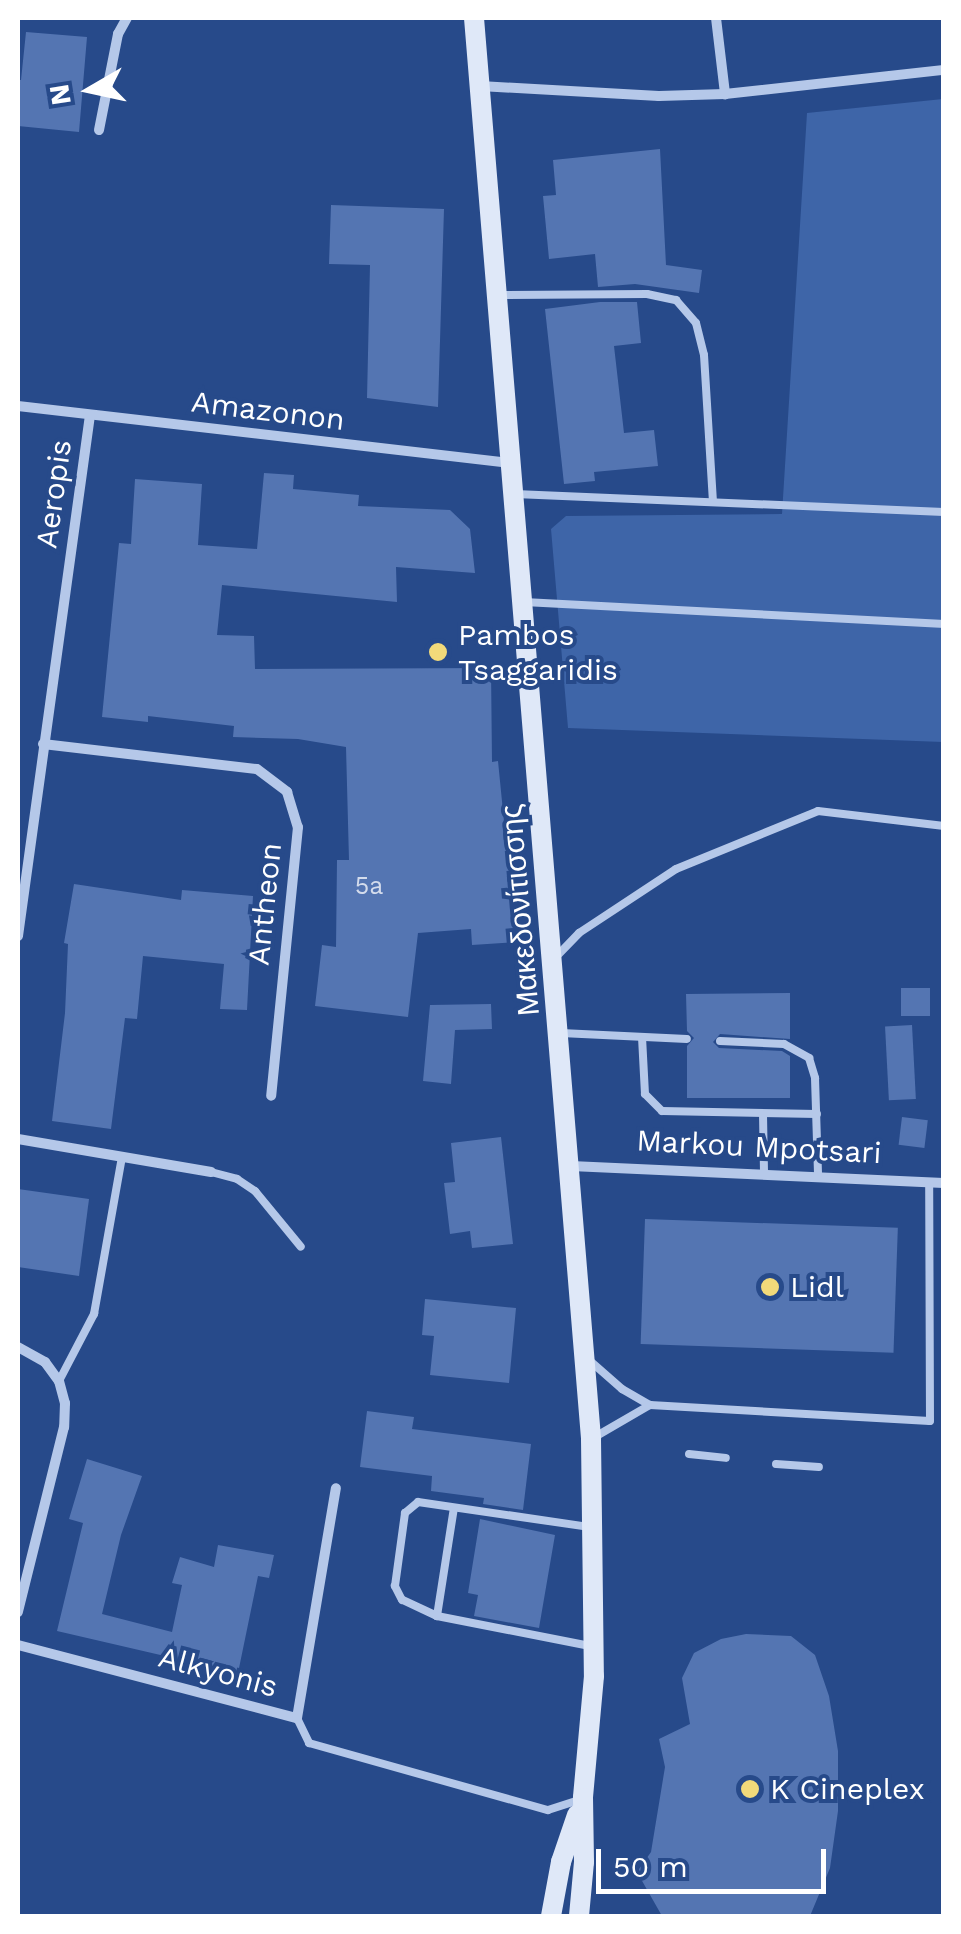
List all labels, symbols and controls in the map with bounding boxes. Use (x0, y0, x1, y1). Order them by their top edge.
north arrow (40, 40, 140, 140)
text: N (42, 82, 78, 108)
street label: Amazonon (189, 384, 347, 438)
street label: Aeropis (29, 437, 79, 551)
place label: Pambos Tsaggaridis (458, 617, 618, 688)
marker: Pambos Tsaggaridis (427, 641, 449, 663)
street label: Μακεδονίτισσης (493, 803, 547, 1017)
street label: Antheon (241, 841, 289, 967)
house number: 5a (355, 871, 383, 901)
street label: Markou Mpotsari (635, 1123, 883, 1171)
place label: Lidl (790, 1269, 844, 1305)
marker: Lidl (759, 1276, 781, 1298)
street label: Alkyonis (155, 1639, 281, 1705)
place label: K Cineplex (770, 1771, 925, 1807)
marker: K Cineplex (739, 1778, 761, 1800)
scale bar (601, 1829, 831, 1891)
text: 50 m (613, 1849, 688, 1884)

